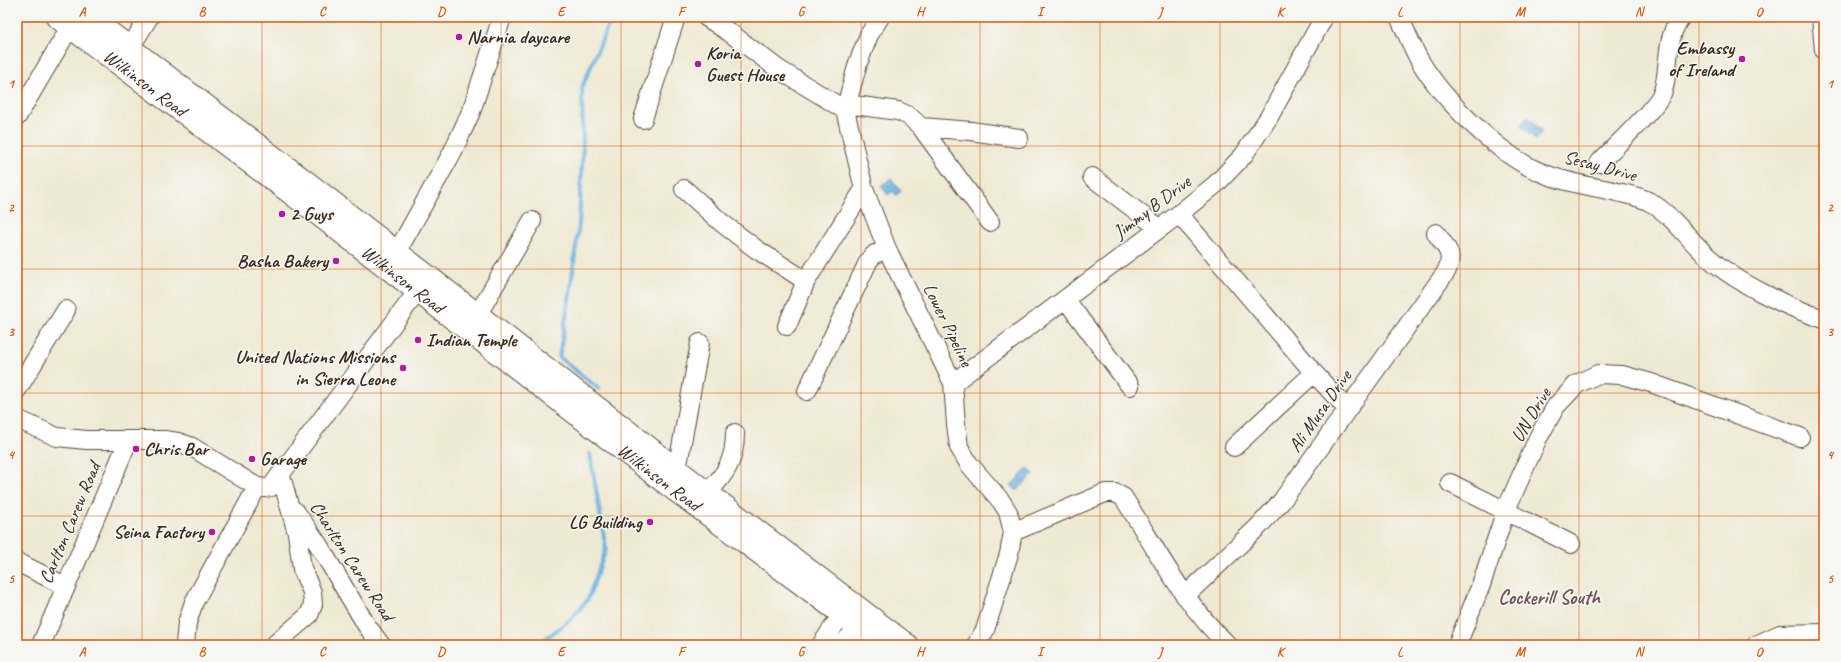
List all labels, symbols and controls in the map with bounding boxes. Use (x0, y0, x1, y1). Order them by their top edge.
text: A (79, 4, 87, 20)
text: B (199, 4, 207, 20)
text: C (319, 4, 327, 20)
text: D (437, 4, 446, 20)
text: E (558, 4, 567, 20)
text: F (678, 4, 687, 20)
text: G (798, 4, 806, 20)
text: H (916, 4, 926, 20)
text: I (1037, 4, 1046, 20)
text: J (1157, 4, 1164, 20)
text: K (1277, 4, 1287, 20)
text: L (1397, 4, 1404, 20)
text: M (1515, 4, 1526, 20)
text: N (1635, 4, 1646, 20)
text: O (1756, 4, 1765, 20)
place label: Narnia daycare (467, 25, 571, 49)
marker: Narnia daycare (454, 32, 464, 42)
place label: Embassy of Ireland (1668, 36, 1737, 82)
place label: Koria Guest House (706, 41, 786, 87)
street label: Wilkinson Road (98, 44, 193, 124)
marker: Embassy of Ireland (1737, 54, 1747, 64)
marker: Koria Guest House (693, 59, 703, 69)
text: 1 (8, 76, 16, 92)
text: 1 (1827, 76, 1835, 92)
street label: Sesay Drive (1561, 145, 1641, 188)
street label: Jimmy B Drive (1108, 169, 1197, 245)
text: 2 (8, 200, 15, 216)
text: 2 (1827, 200, 1834, 216)
place label: 2 Guys (290, 202, 335, 226)
marker: 2 Guys (277, 209, 287, 219)
street label: Wilkinson Road (356, 240, 451, 321)
place label: Basha Bakery (237, 249, 330, 273)
marker: Basha Bakery (331, 256, 341, 266)
street label: Lower Pipeline (918, 279, 979, 372)
text: 3 (8, 324, 15, 340)
text: 3 (1827, 324, 1834, 340)
place label: Indian Temple (426, 328, 518, 352)
marker: Indian Temple (413, 335, 423, 345)
place label: United Nations Missions in Sierra Leone (235, 345, 397, 391)
marker: United Nations Missions in Sierra Leone (398, 363, 408, 373)
street label: Ali Musa Drive (1283, 364, 1358, 457)
street label: UN Drive (1506, 382, 1557, 447)
place label: Chris Bar (144, 437, 211, 461)
street label: Wilkinson Road (613, 438, 707, 518)
marker: Chris Bar (131, 444, 141, 454)
text: 4 (8, 447, 16, 463)
place label: Garage (260, 447, 307, 471)
text: 4 (1827, 447, 1835, 463)
marker: Garage (247, 454, 257, 464)
street label: Carlton Carew Road (34, 456, 108, 587)
street label: Charlton Carew Road (304, 497, 402, 628)
place label: LG Building (569, 510, 644, 534)
marker: LG Building (645, 517, 655, 527)
place label: Seina Factory (113, 520, 206, 544)
marker: Seina Factory (207, 527, 217, 537)
text: 5 (8, 571, 15, 587)
text: 5 (1827, 571, 1834, 587)
district label: Cockerill South (1498, 585, 1601, 610)
text: A (79, 644, 87, 660)
text: B (199, 644, 207, 660)
text: C (319, 644, 327, 660)
text: D (437, 644, 446, 660)
text: E (558, 644, 567, 660)
text: F (678, 644, 687, 660)
text: G (798, 644, 806, 660)
text: H (916, 644, 926, 660)
text: I (1037, 644, 1046, 660)
text: J (1157, 644, 1164, 660)
text: K (1277, 644, 1287, 660)
text: L (1397, 644, 1404, 660)
text: M (1515, 644, 1526, 660)
text: N (1635, 644, 1646, 660)
text: O (1756, 644, 1765, 660)

